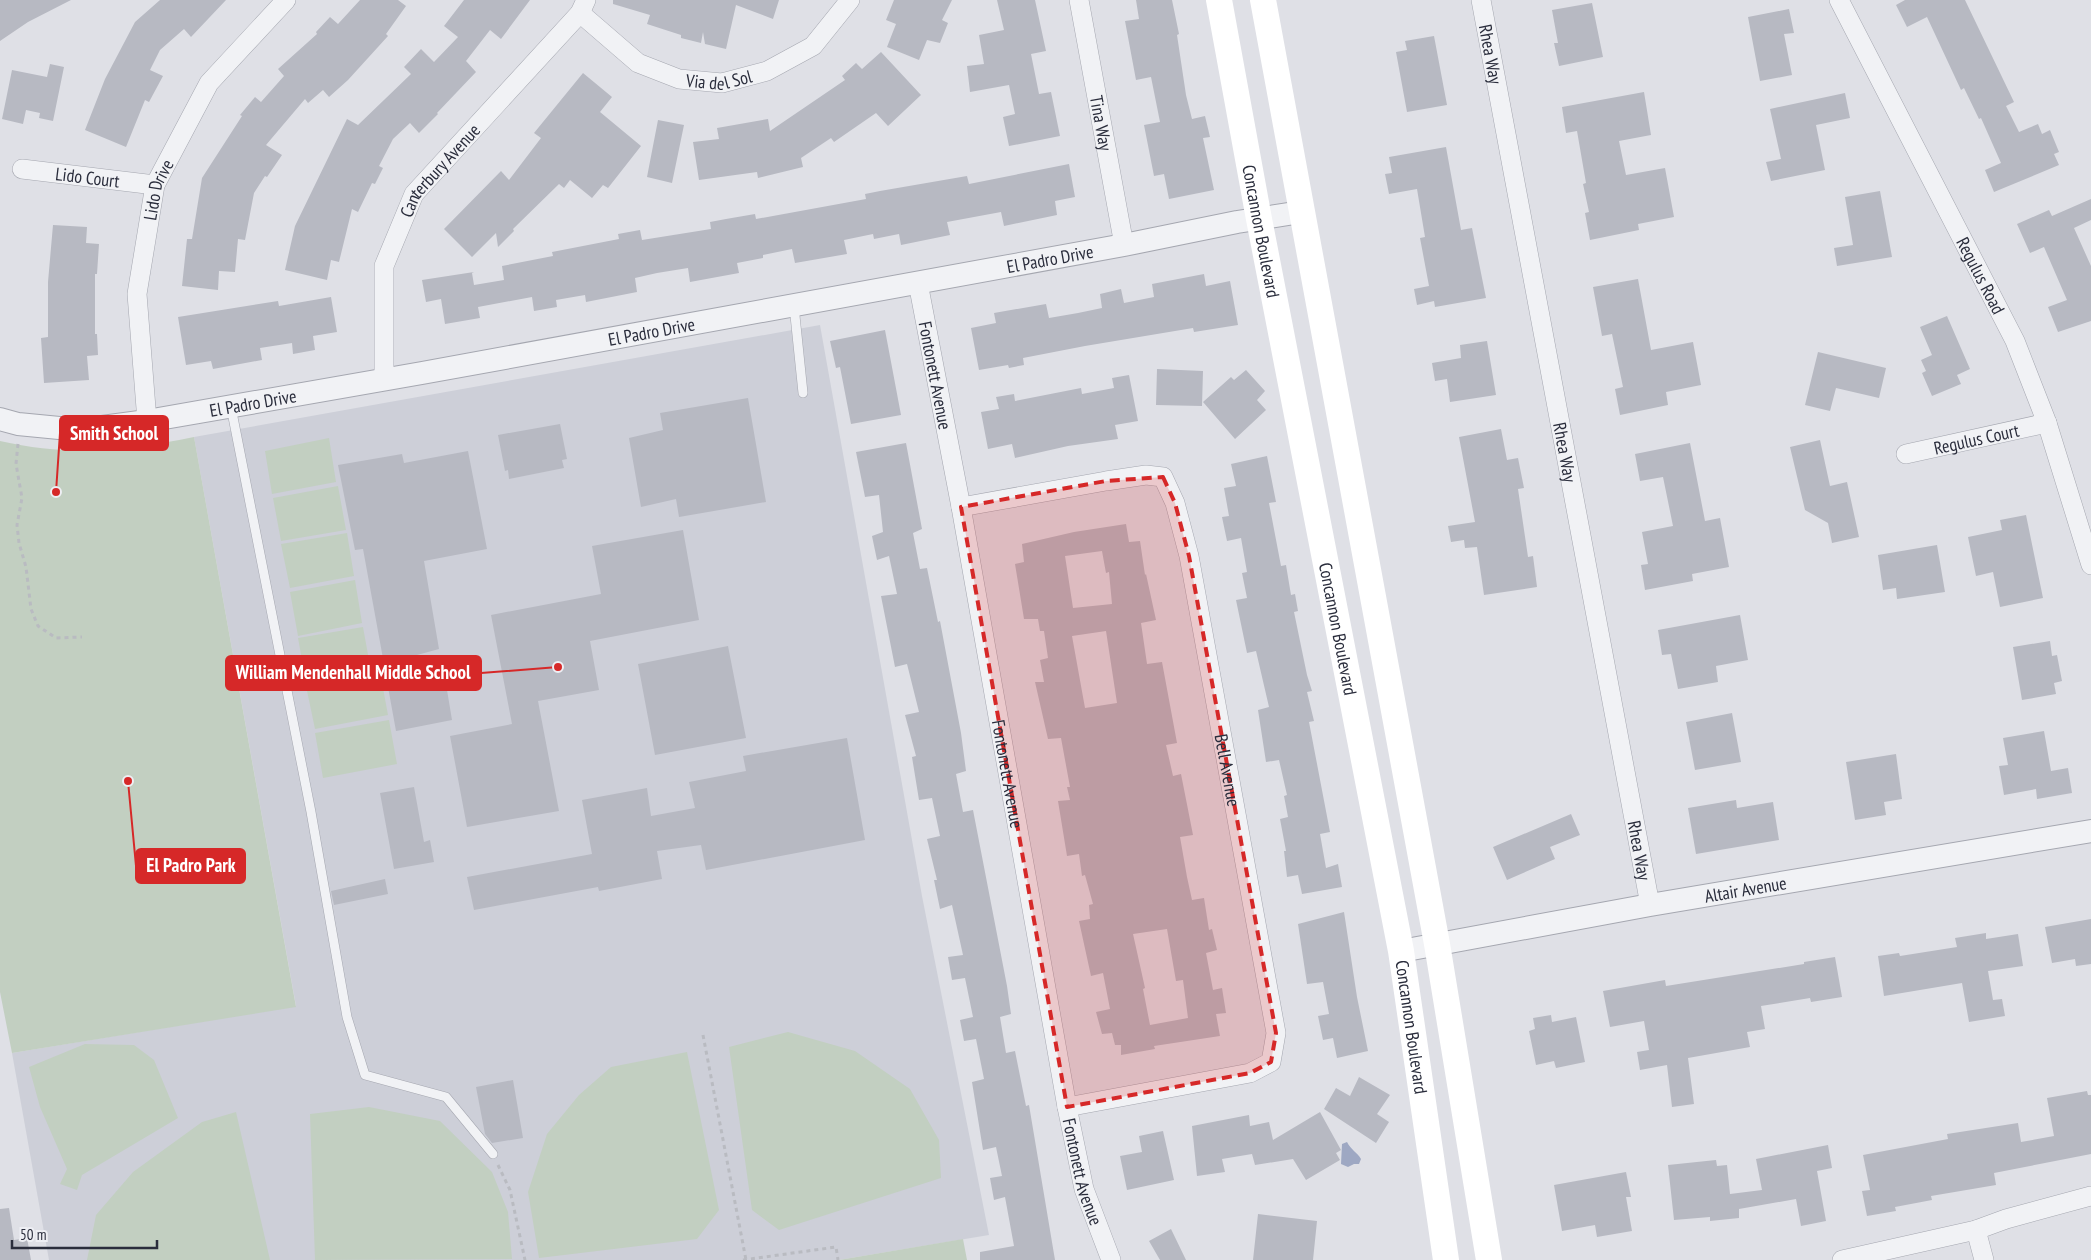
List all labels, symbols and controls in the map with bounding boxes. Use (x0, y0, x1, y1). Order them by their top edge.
street label: Rhea Way (1474, 22, 1508, 86)
street label: Via del Sol (684, 64, 755, 95)
street label: Tina Way (1085, 93, 1118, 153)
street label: Canterbury Avenue (394, 118, 485, 221)
street label: Lido Drive (138, 155, 178, 222)
street label: Lido Court (54, 162, 121, 192)
street label: Concannon Boulevard (1238, 163, 1285, 299)
street label: Regulus Road (1952, 233, 2011, 318)
street label: El Padro Drive (1005, 239, 1095, 278)
street label: El Padro Drive (606, 312, 697, 350)
street label: Fontonett Avenue (914, 319, 957, 431)
street label: El Padro Drive (208, 384, 298, 421)
callout: Smith School (60, 416, 168, 450)
street label: Regulus Court (1932, 418, 2021, 459)
street label: Rhea Way (1549, 420, 1582, 484)
text: Smith School (70, 421, 158, 445)
street label: Concannon Boulevard (1314, 560, 1363, 697)
callout: William Mendenhall Middle School (226, 656, 481, 690)
text: William Mendenhall Middle School (234, 660, 471, 684)
street label: Fontonett Avenue (987, 718, 1029, 830)
street label: Bell Avenue (1210, 732, 1246, 808)
street label: Rhea Way (1623, 819, 1657, 882)
callout: El Padro Park (136, 849, 245, 883)
text: El Padro Park (146, 853, 236, 877)
street label: Altair Avenue (1703, 871, 1788, 907)
street label: Concannon Boulevard (1391, 959, 1433, 1095)
street label: Fontonett Avenue (1058, 1116, 1108, 1228)
scale bar (12, 1218, 158, 1250)
text: 50 m (20, 1225, 46, 1244)

